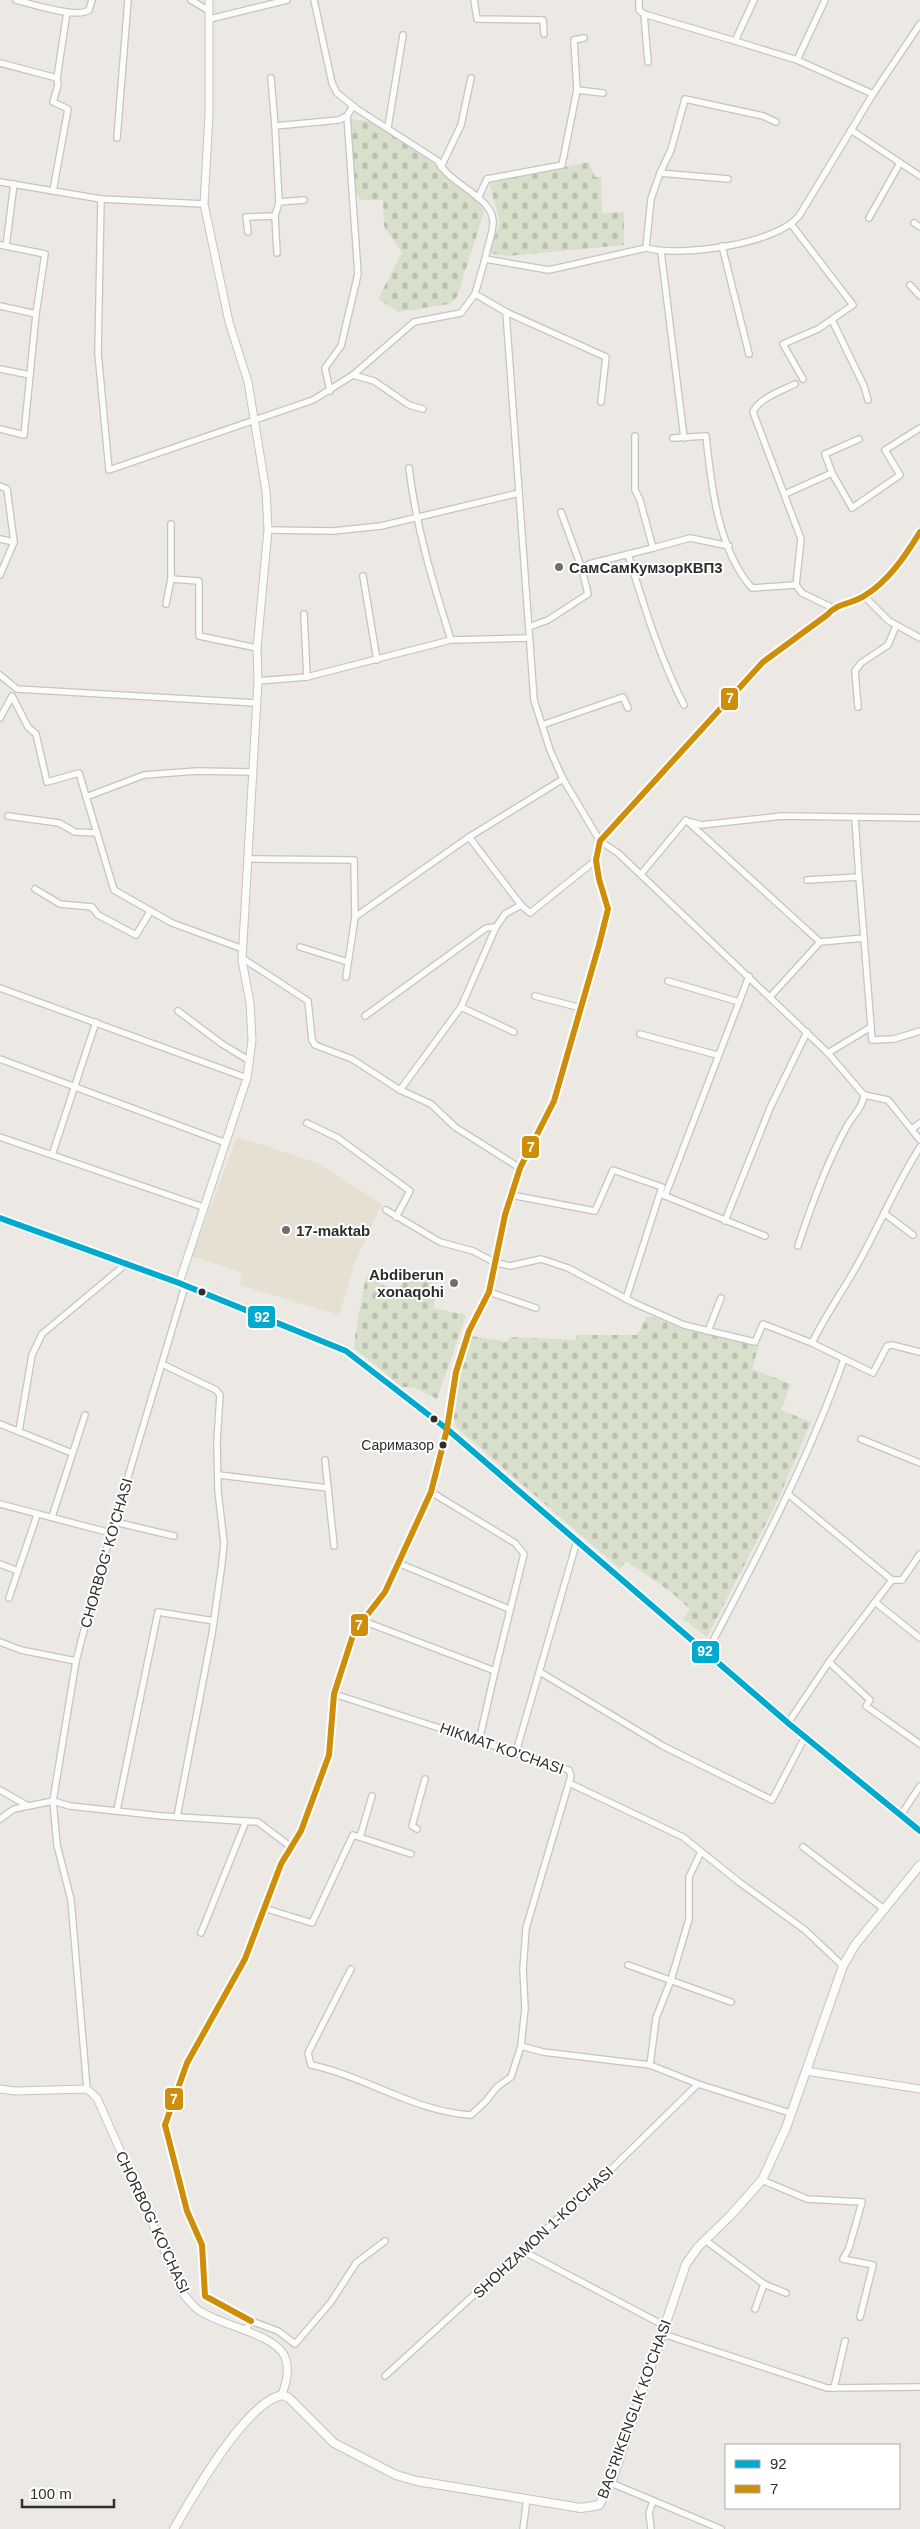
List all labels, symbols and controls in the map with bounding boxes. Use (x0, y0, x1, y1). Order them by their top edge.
place label: СамСамКумзорКВП3 (569, 559, 723, 576)
marker: СамСамКумзорКВП3 (553, 561, 565, 573)
line badge: 7 (720, 687, 739, 711)
text: 7 (726, 690, 734, 706)
line badge: 7 (521, 1135, 540, 1159)
text: 7 (527, 1139, 535, 1155)
place label: 17-maktab (296, 1222, 370, 1239)
marker: 17-maktab (280, 1224, 292, 1236)
place label: Abdiberun xonaqohi (369, 1266, 444, 1300)
marker: Abdiberun xonaqohi (448, 1277, 460, 1289)
unlabelled marker (197, 1287, 207, 1297)
line badge: 92 (247, 1305, 276, 1329)
text: 92 (254, 1309, 270, 1325)
unlabelled marker (429, 1414, 439, 1424)
place label: Саримазор (361, 1437, 434, 1453)
marker: Саримазор (438, 1440, 448, 1450)
street label: СHORBOG' KO'CHASI (76, 1476, 136, 1630)
line badge: 7 (350, 1613, 369, 1637)
text: 7 (355, 1617, 363, 1633)
line badge: 92 (691, 1640, 720, 1664)
text: 92 (697, 1643, 713, 1659)
street label: HIKMAT KO'CHASI (438, 1719, 566, 1777)
line badge: 7 (164, 2087, 184, 2111)
text: 7 (170, 2091, 178, 2107)
street label: CHORBOG' KO'CHASI (113, 2148, 193, 2296)
street label: SHOHZAMON 1-KO'CHASI (469, 2163, 617, 2301)
street label: BAG'RIKENGLIK KO'CHASI (594, 2317, 674, 2501)
legend (725, 2444, 900, 2509)
text: 92 (770, 2455, 787, 2472)
scale bar (22, 2476, 115, 2508)
text: 7 (770, 2480, 778, 2497)
text: 100 m (30, 2485, 72, 2502)

